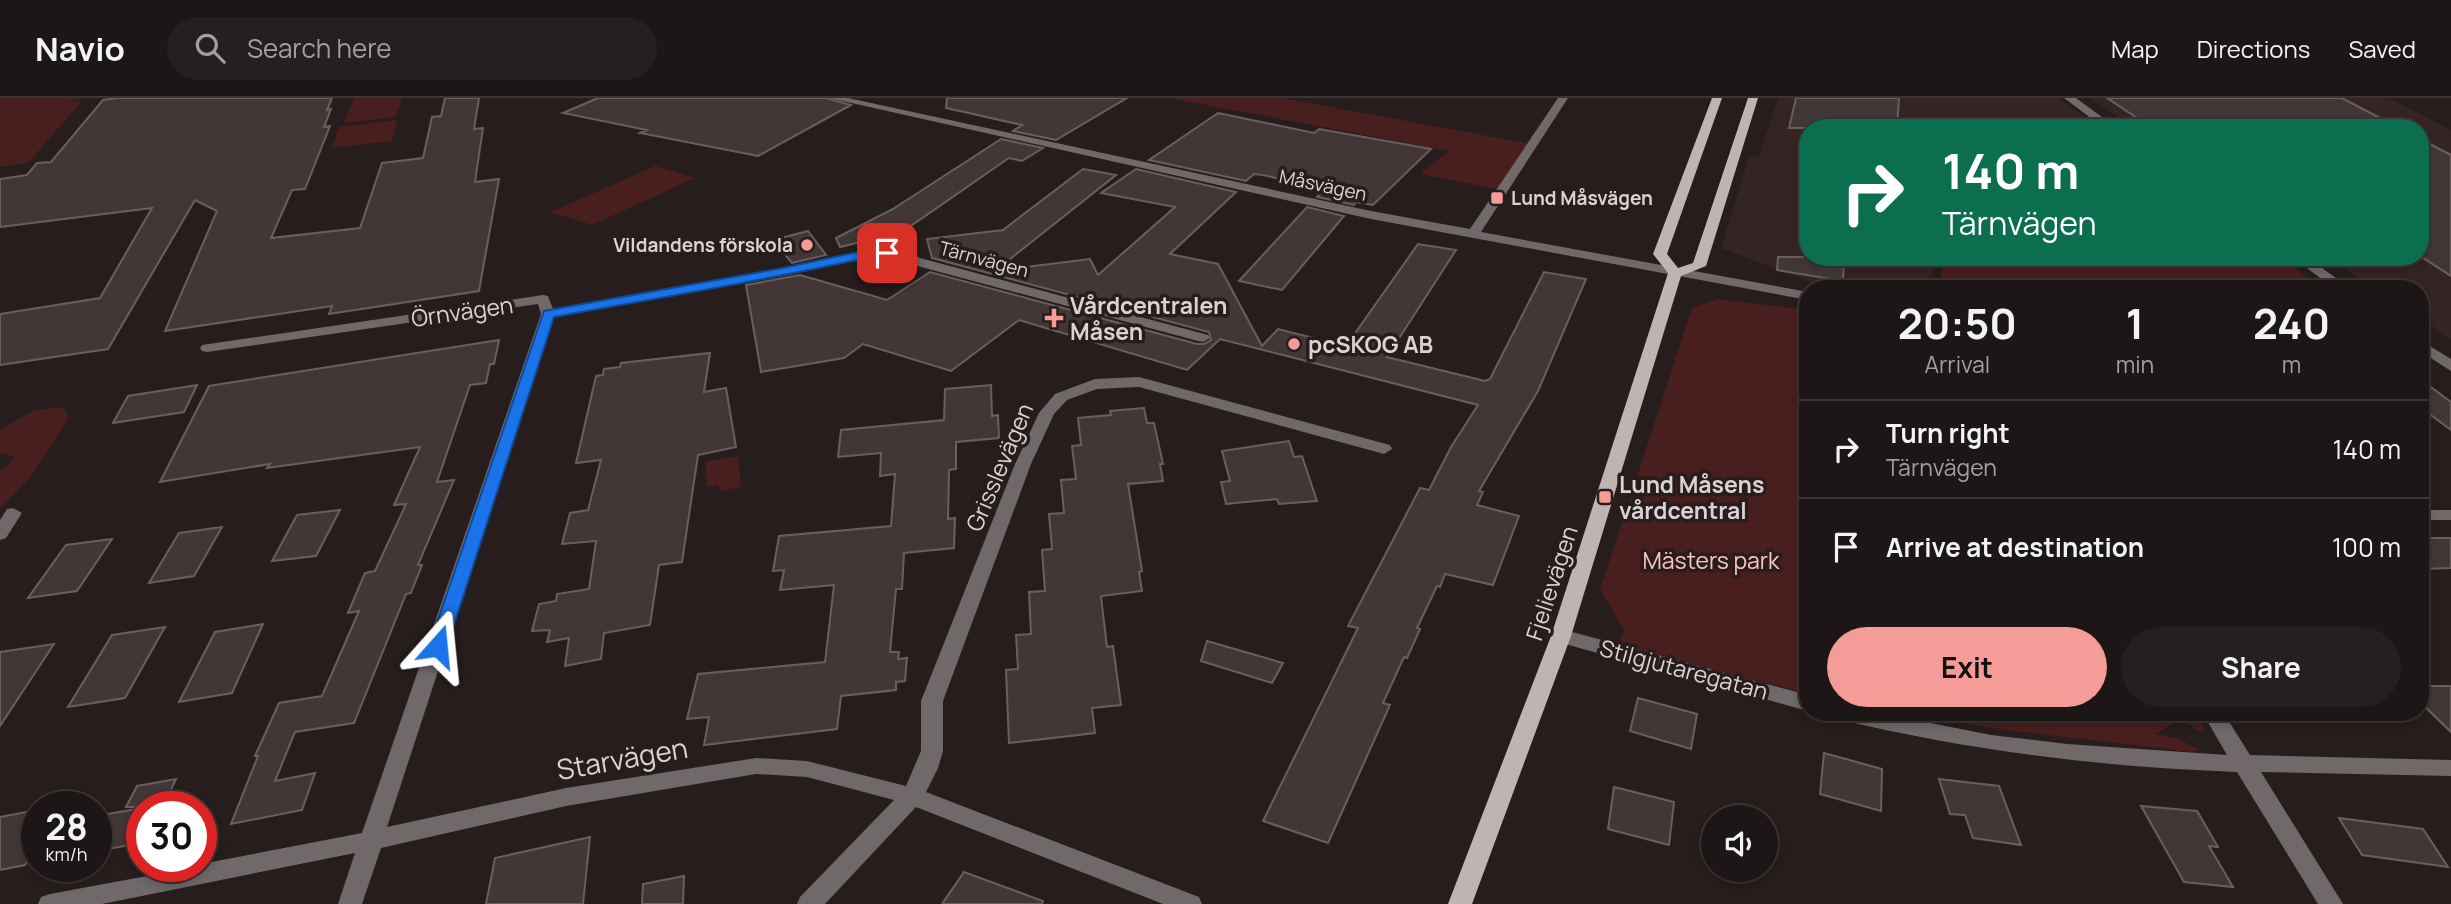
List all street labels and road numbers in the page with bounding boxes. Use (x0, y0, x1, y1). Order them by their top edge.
street label: Måsvägen (1277, 163, 1369, 207)
street label: Tärnvägen (936, 235, 1032, 283)
street label: Örnvägen (409, 288, 515, 334)
street label: Grisslevägen (958, 398, 1040, 536)
street label: Fjelievägen (1517, 522, 1585, 644)
street label: Stilgjutaregatan (1596, 631, 1772, 707)
street label: Starvägen (554, 728, 690, 788)

